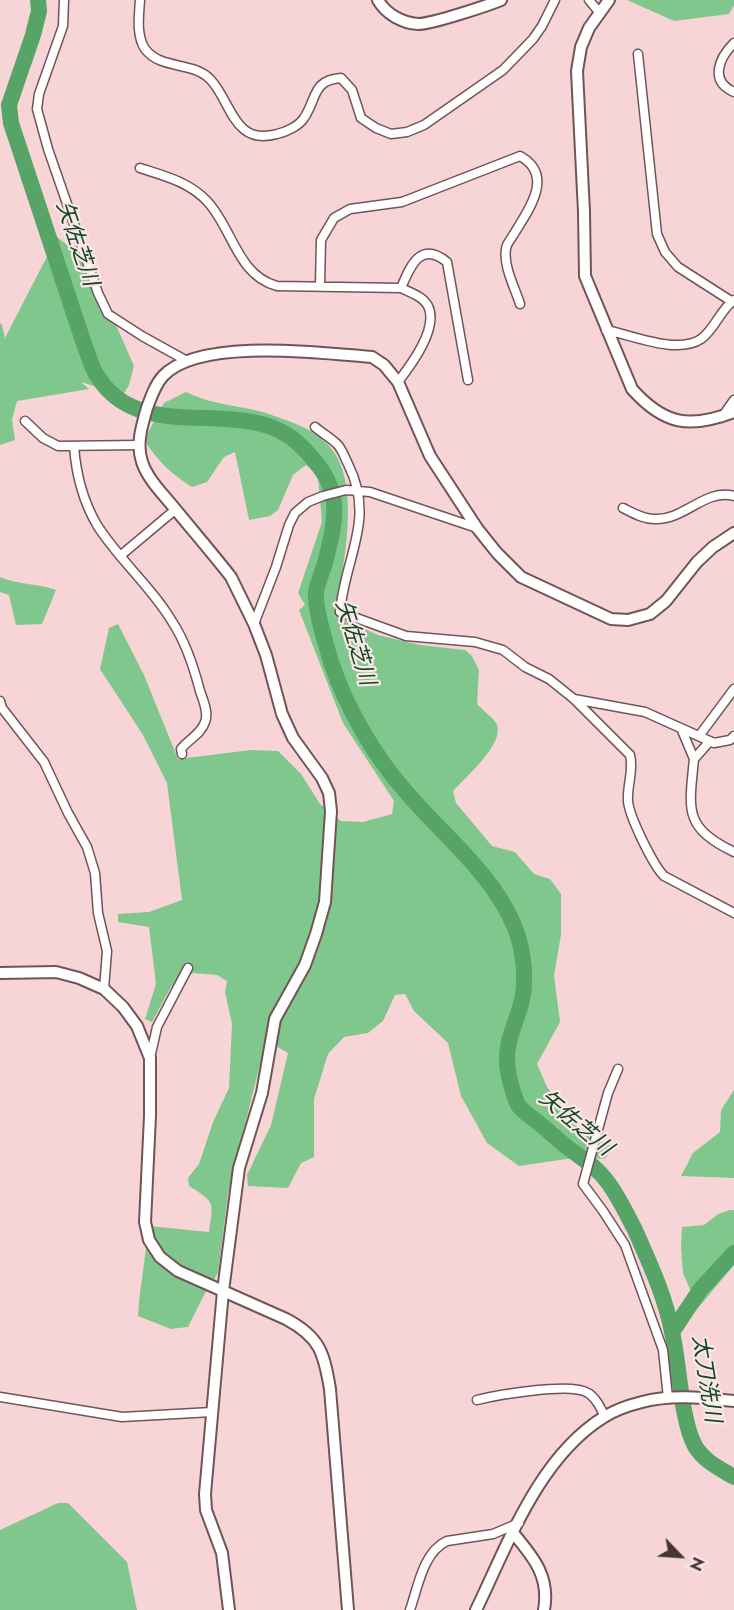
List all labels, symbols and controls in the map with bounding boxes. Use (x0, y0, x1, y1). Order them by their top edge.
water label: 矢佐芝川 (49, 198, 103, 290)
water label: 矢佐芝川 (329, 597, 379, 689)
water label: 矢佐芝川 (533, 1086, 617, 1162)
water label: 太刀洗川 (685, 1333, 725, 1425)
north arrow (650, 1526, 710, 1586)
text: N (684, 1553, 710, 1574)

